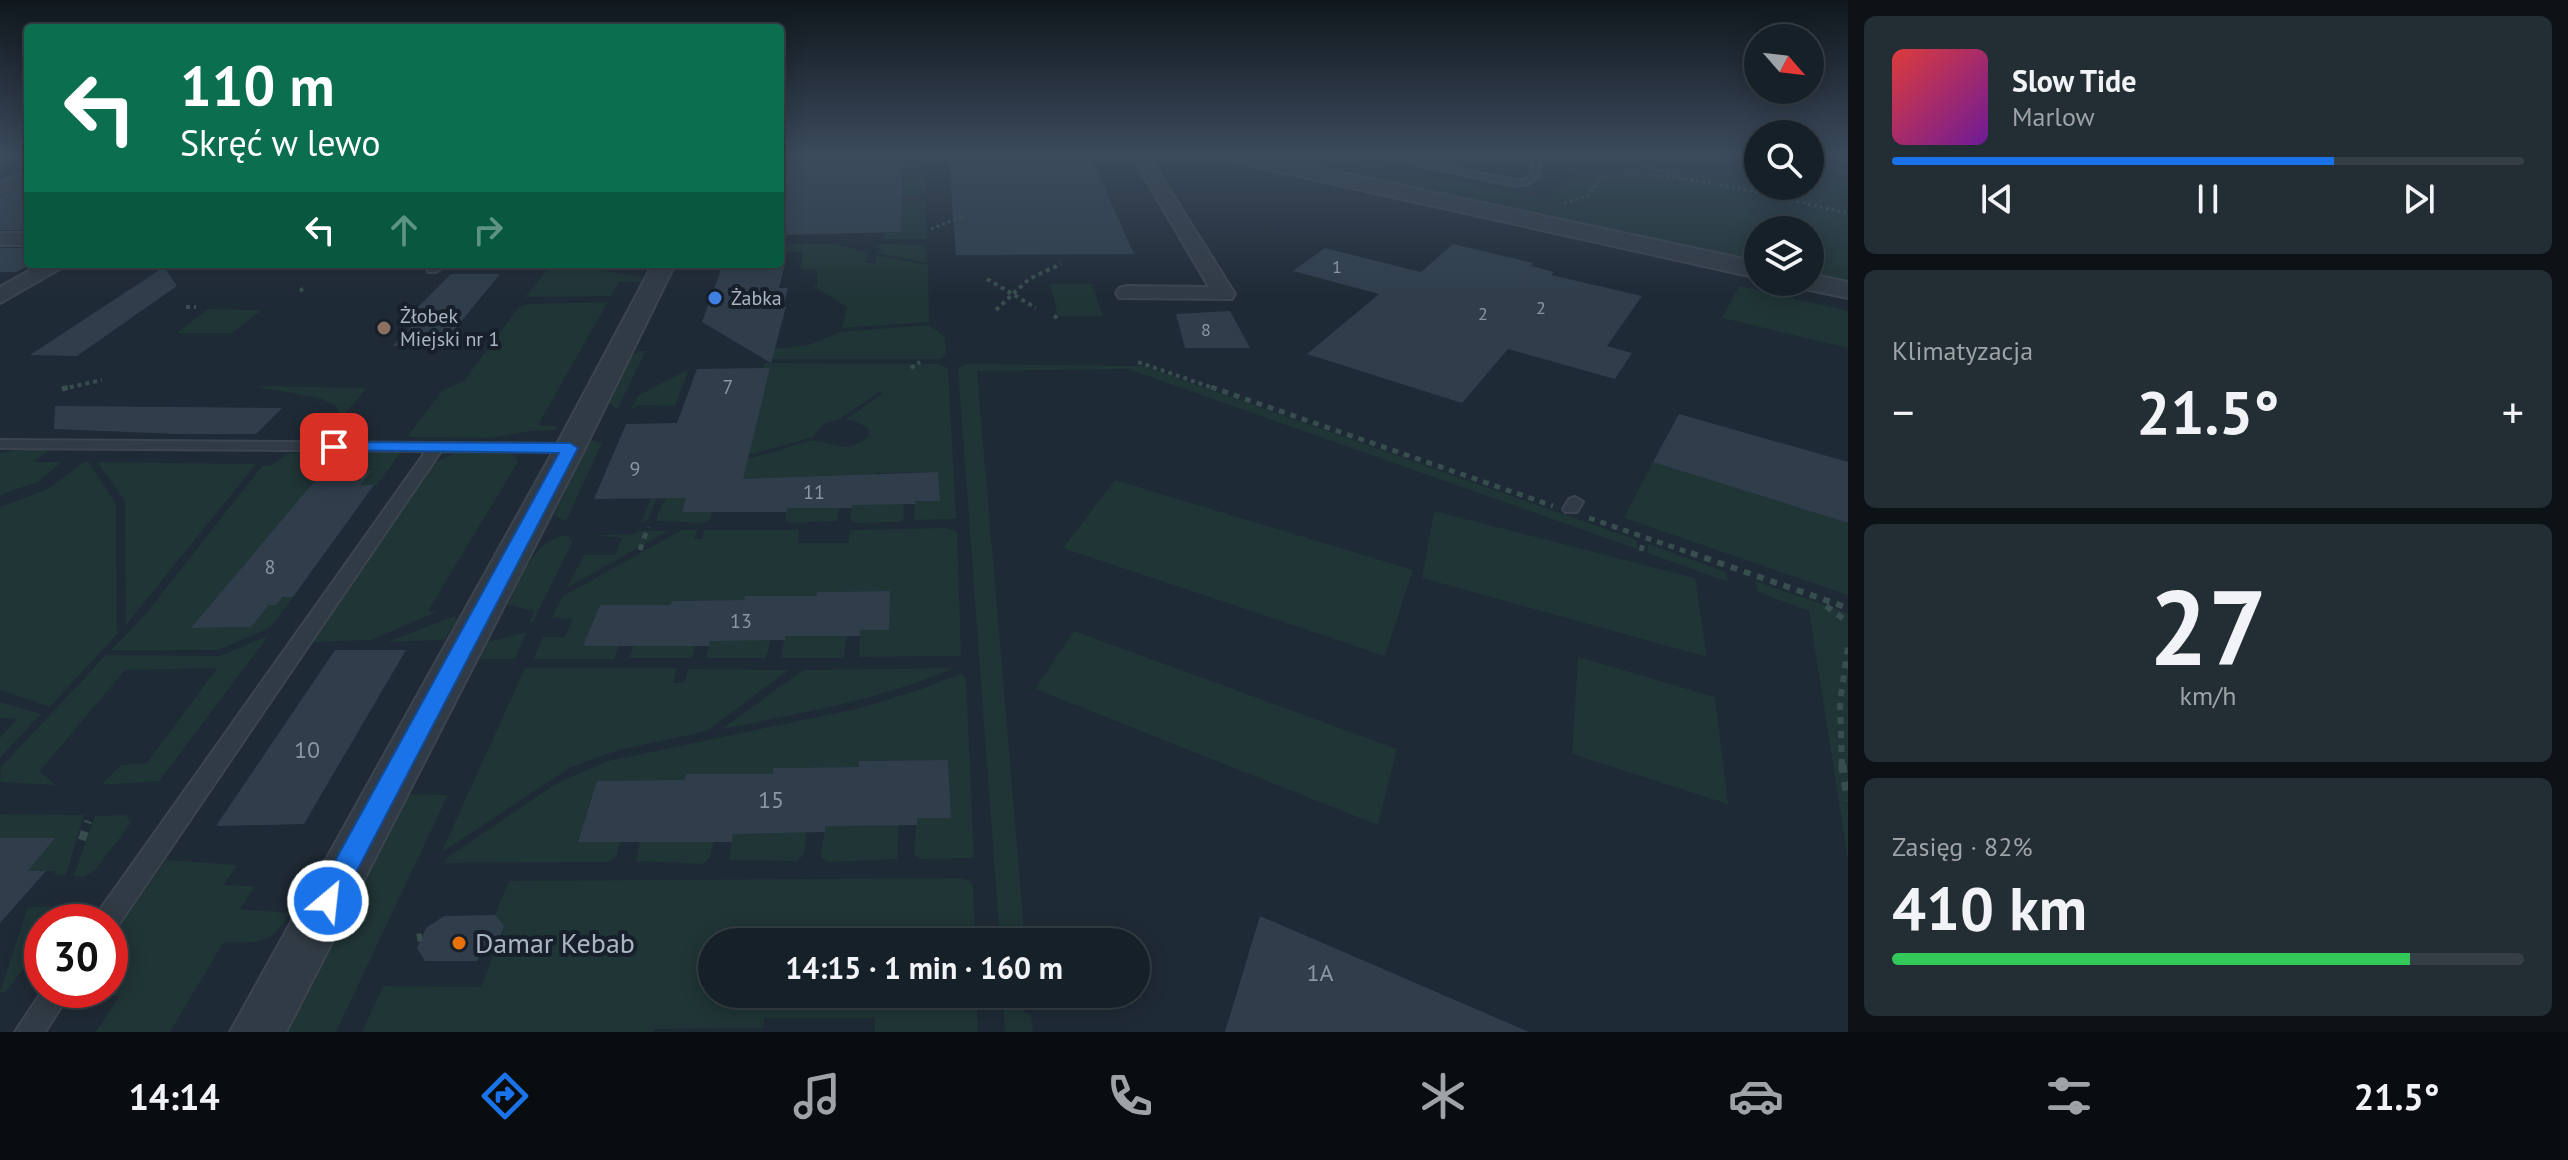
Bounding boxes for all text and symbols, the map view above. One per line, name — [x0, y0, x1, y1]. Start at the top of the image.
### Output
north arrow — [1744, 24, 1824, 104]
map controls — [1744, 24, 1824, 296]
text: 110 m — [180, 49, 335, 121]
icon: left — [48, 56, 152, 160]
text: Slow Tide — [2012, 61, 2137, 100]
text: Marlow — [2012, 100, 2095, 133]
text: Skręć w lewo — [180, 119, 380, 166]
button: search — [1744, 120, 1824, 200]
icon: previous — [1975, 177, 2019, 221]
icon: pause — [2186, 177, 2230, 221]
icon: next — [2397, 177, 2441, 221]
icon: left — [298, 208, 342, 252]
icon: ahead — [382, 208, 426, 252]
icon: right — [466, 208, 510, 252]
button: layers — [1744, 216, 1824, 296]
house number: 1 — [1332, 255, 1342, 278]
place label: Żabka — [731, 285, 782, 311]
marker: Żabka — [706, 289, 724, 307]
house number: 2 — [1536, 296, 1546, 319]
house number: 2 — [1478, 302, 1488, 325]
place label: Żłobek Miejski nr 1 — [400, 303, 499, 352]
house number: 8 — [1201, 318, 1211, 341]
marker: Żłobek Miejski nr 1 — [375, 319, 393, 337]
text: Klimatyzacja — [1892, 334, 2033, 367]
text: 21.5° — [2136, 373, 2280, 451]
house number: 7 — [723, 374, 733, 400]
text: − — [1892, 383, 1914, 440]
text: + — [2502, 383, 2524, 440]
pin — [300, 413, 368, 481]
icon: arrive — [312, 425, 356, 469]
house number: 9 — [630, 456, 640, 482]
house number: 11 — [803, 479, 825, 505]
house number: 8 — [265, 554, 275, 580]
text: 27 — [2149, 559, 2267, 694]
house number: 13 — [730, 608, 752, 634]
text: km/h — [2180, 679, 2237, 712]
house number: 10 — [294, 734, 320, 765]
house number: 15 — [758, 784, 784, 815]
text: Zasięg · 82% — [1892, 830, 2033, 863]
position arrow — [286, 859, 370, 943]
text: 410 km — [1892, 869, 2087, 947]
speed limit sign: 30 — [24, 904, 128, 1008]
place label: Damar Kebab — [475, 924, 635, 961]
marker: Damar Kebab — [450, 934, 468, 952]
text: 14:15 · 1 min · 160 m — [785, 948, 1063, 987]
house number: 1A — [1306, 957, 1334, 988]
icon: directions — [477, 1068, 533, 1124]
icon: music — [789, 1068, 845, 1124]
icon: phone — [1102, 1068, 1158, 1124]
icon: climate — [1415, 1068, 1471, 1124]
icon: car — [1728, 1068, 1784, 1124]
icon: filters — [2041, 1068, 2097, 1124]
text: 14:14 — [128, 1073, 220, 1120]
text: 21.5° — [2354, 1073, 2440, 1120]

